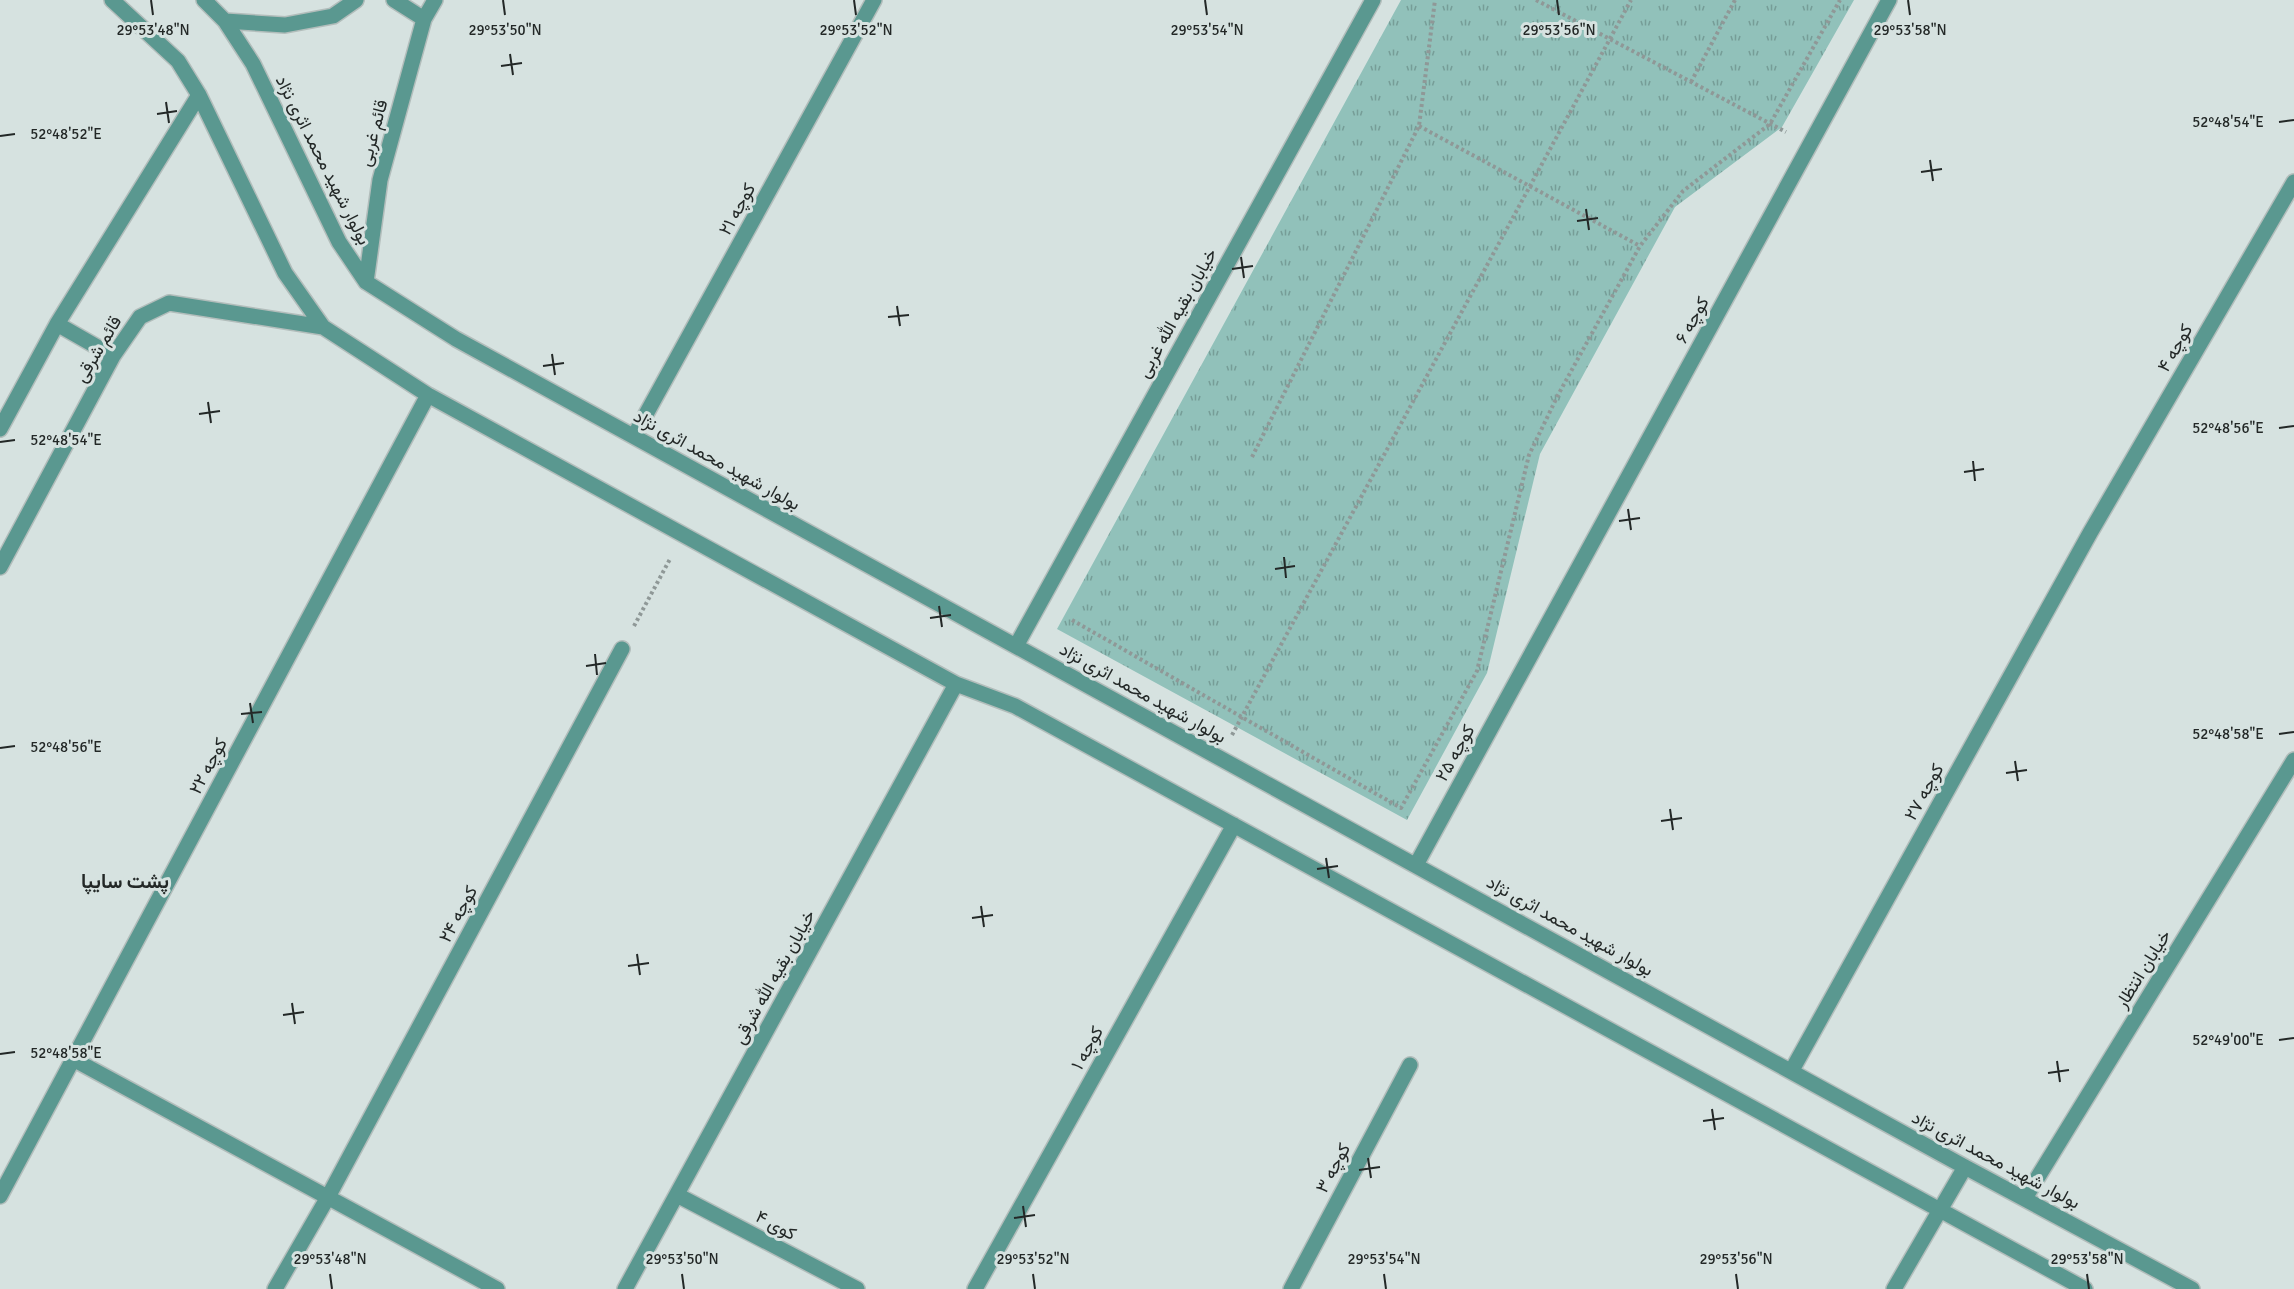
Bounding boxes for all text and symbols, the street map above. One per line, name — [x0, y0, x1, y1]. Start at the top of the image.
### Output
text: 29°53'48"N — [116, 21, 190, 39]
text: 29°53'50"N — [468, 21, 542, 39]
text: 29°53'52"N — [819, 21, 893, 39]
text: 29°53'54"N — [1170, 21, 1244, 39]
text: 29°53'56"N — [1522, 21, 1596, 39]
text: 29°53'58"N — [1873, 21, 1947, 39]
street label: بولوار شهید محمد اثری نژاد — [271, 72, 375, 248]
street label: قائم غربی — [354, 97, 393, 169]
text: 52°48'54"E — [2192, 113, 2264, 131]
text: 52°48'52"E — [30, 125, 102, 143]
street label: کوچه ۲۱ — [714, 179, 761, 239]
street label: خیابان بقیه الله غربی — [1132, 244, 1222, 382]
street label: کوچه ۶ — [1670, 293, 1715, 348]
street label: قائم شرقی — [70, 312, 127, 387]
street label: کوچه ۴ — [2153, 320, 2198, 376]
street label: بولوار شهید محمد اثری نژاد — [630, 405, 804, 515]
text: 52°48'56"E — [2192, 419, 2264, 437]
text: 52°48'54"E — [30, 431, 102, 449]
street label: بولوار شهید محمد اثری نژاد — [1056, 638, 1230, 748]
street label: کوچه ۲۵ — [1430, 721, 1480, 786]
text: 52°48'58"E — [2192, 725, 2264, 743]
street label: کوچه ۲۲ — [184, 734, 233, 798]
text: 52°48'56"E — [30, 738, 102, 756]
street label: کوچه ۲۷ — [1899, 760, 1949, 825]
district label: پشت سایپا — [81, 869, 169, 895]
street label: بولوار شهید محمد اثری نژاد — [1483, 871, 1657, 981]
street label: کوچه ۲۴ — [434, 882, 483, 947]
street label: خیابان بقیه الله شرقی — [728, 906, 820, 1048]
street label: خیابان انتظار — [2110, 926, 2176, 1013]
street label: کوچه ۱ — [1066, 1022, 1109, 1074]
text: 52°49'00"E — [2192, 1031, 2264, 1049]
text: 52°48'58"E — [30, 1044, 102, 1062]
street label: بولوار شهید محمد اثری نژاد — [1908, 1106, 2084, 1214]
street label: کوچه ۳ — [1311, 1139, 1356, 1197]
street label: کوی ۴ — [752, 1205, 800, 1245]
text: 29°53'48"N — [293, 1250, 367, 1268]
text: 29°53'50"N — [645, 1250, 719, 1268]
text: 29°53'52"N — [996, 1250, 1070, 1268]
text: 29°53'54"N — [1347, 1250, 1421, 1268]
text: 29°53'56"N — [1699, 1250, 1773, 1268]
text: 29°53'58"N — [2050, 1250, 2124, 1268]

